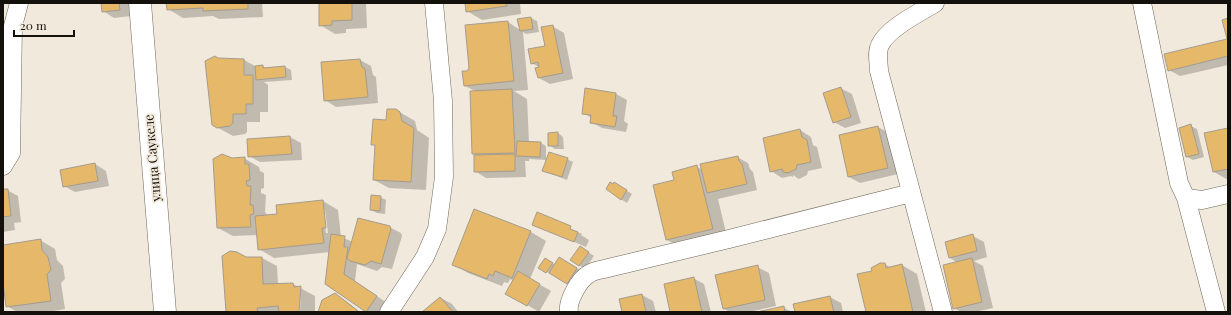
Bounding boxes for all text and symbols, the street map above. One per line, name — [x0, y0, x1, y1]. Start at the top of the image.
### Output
scale bar — [14, 12, 74, 38]
text: 20 m — [20, 17, 47, 33]
street label: улица Саукеле — [139, 113, 164, 203]

